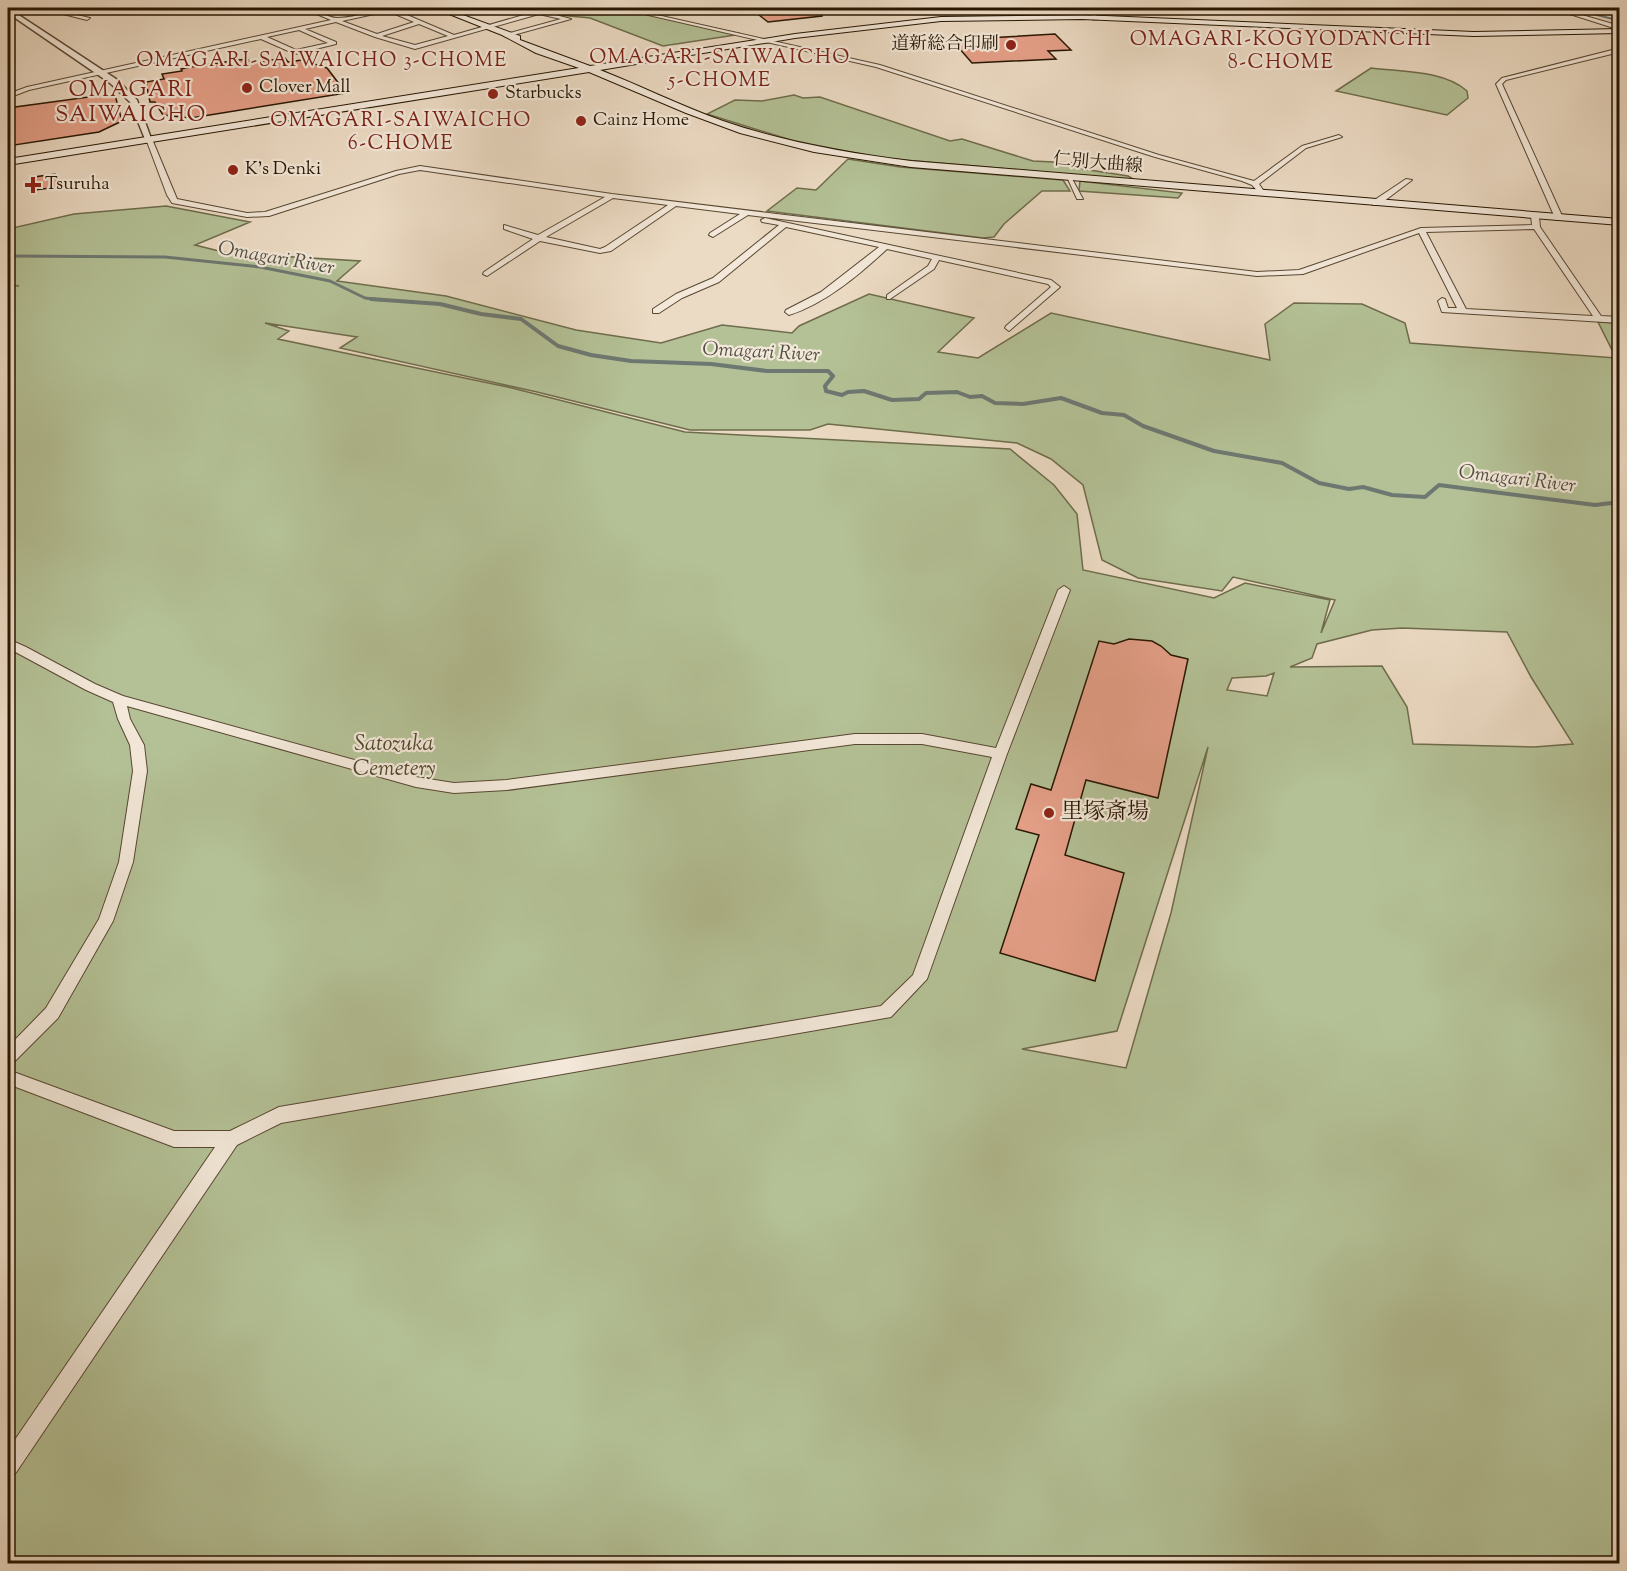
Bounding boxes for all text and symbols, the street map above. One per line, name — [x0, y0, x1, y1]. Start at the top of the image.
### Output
district label: OMAGARI-KOGYODANCHI 8-CHOME — [1130, 26, 1432, 78]
place label: 道新総合印刷 — [891, 32, 999, 58]
marker: 道新総合印刷 — [1004, 38, 1018, 52]
district label: OMAGARI-SAIWAICHO 5-CHOME — [589, 44, 851, 96]
district label: OMAGARI-SAIWAICHO 3-CHOME — [136, 47, 508, 76]
district label: OMAGARI SAIWAICHO — [55, 75, 207, 132]
place label: Clover Mall — [259, 75, 350, 101]
marker: Clover Mall — [240, 81, 254, 95]
place label: Starbucks — [505, 81, 582, 107]
marker: Starbucks — [486, 87, 500, 101]
district label: OMAGARI-SAIWAICHO 6-CHOME — [270, 107, 532, 159]
place label: Cainz Home — [593, 108, 689, 134]
marker: Cainz Home — [574, 114, 588, 128]
street label: 仁別大曲線 — [1052, 147, 1144, 181]
place label: K's Denki — [245, 157, 321, 183]
marker: K's Denki — [226, 163, 240, 177]
place label: Tsuruha — [45, 172, 110, 198]
marker: Tsuruha — [26, 178, 40, 192]
water label: Omagari River — [216, 234, 336, 284]
water label: Omagari River — [701, 335, 821, 371]
water label: Omagari River — [1457, 458, 1577, 502]
park label: Satozuka Cemetery — [353, 729, 435, 786]
place label: 里塚斎場 — [1061, 797, 1149, 829]
marker: 里塚斎場 — [1042, 806, 1056, 820]

